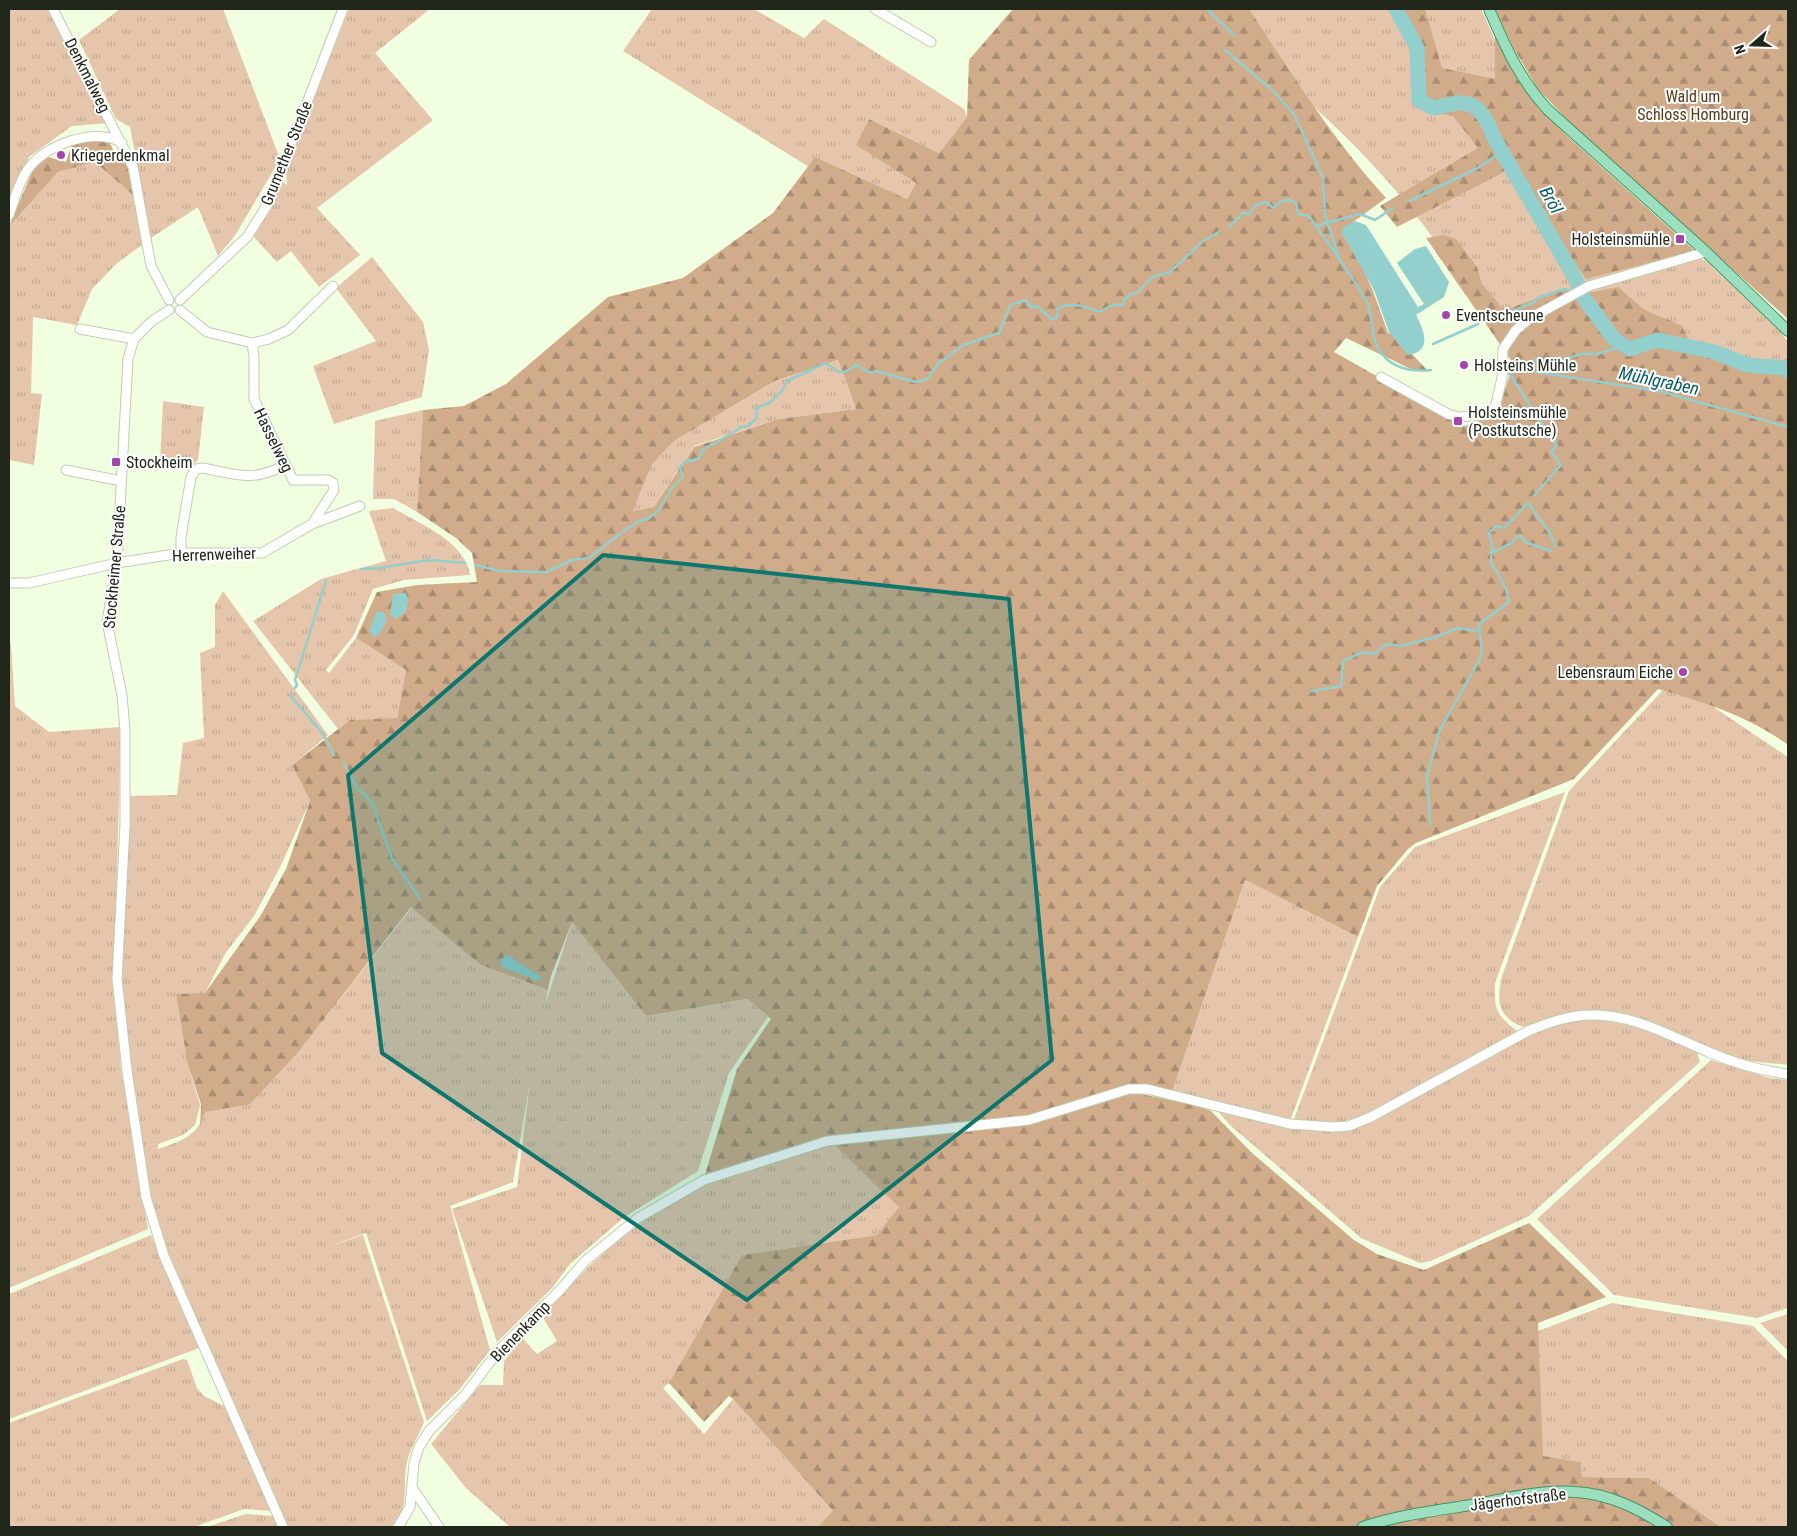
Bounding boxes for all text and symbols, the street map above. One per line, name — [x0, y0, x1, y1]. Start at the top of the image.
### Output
north arrow — [1727, 20, 1777, 70]
street label: Denkmalweg — [61, 35, 114, 116]
text: N — [1731, 43, 1749, 56]
park label: Wald um Schloss Homburg — [1637, 87, 1749, 124]
street label: Grumether Straße — [257, 98, 316, 208]
place label: Kriegerdenkmal — [71, 146, 170, 165]
marker: Kriegerdenkmal — [55, 149, 67, 161]
water label: Bröl — [1536, 183, 1568, 218]
place label: Holsteinsmühle — [1571, 230, 1670, 249]
marker: Holsteinsmühle — [1674, 233, 1686, 245]
place label: Eventscheune — [1456, 306, 1543, 325]
marker: Eventscheune — [1440, 309, 1452, 321]
place label: Holsteins Mühle — [1474, 356, 1576, 375]
marker: Holsteins Mühle — [1458, 359, 1470, 371]
water label: Mühlgraben — [1617, 362, 1701, 399]
place label: Holsteinsmühle (Postkutsche) — [1468, 403, 1567, 440]
street label: Hasselweg — [250, 405, 297, 475]
marker: Holsteinsmühle (Postkutsche) — [1452, 415, 1464, 427]
place label: Stockheim — [126, 453, 192, 472]
marker: Stockheim — [110, 456, 122, 468]
street label: Stockheimer Straße — [100, 505, 129, 629]
street label: Herrenweiher — [172, 544, 256, 565]
place label: Lebensraum Eiche — [1558, 663, 1673, 682]
marker: Lebensraum Eiche — [1677, 666, 1689, 678]
street label: Bienenkamp — [487, 1297, 554, 1366]
street label: Jägerhofstraße — [1469, 1484, 1567, 1515]

